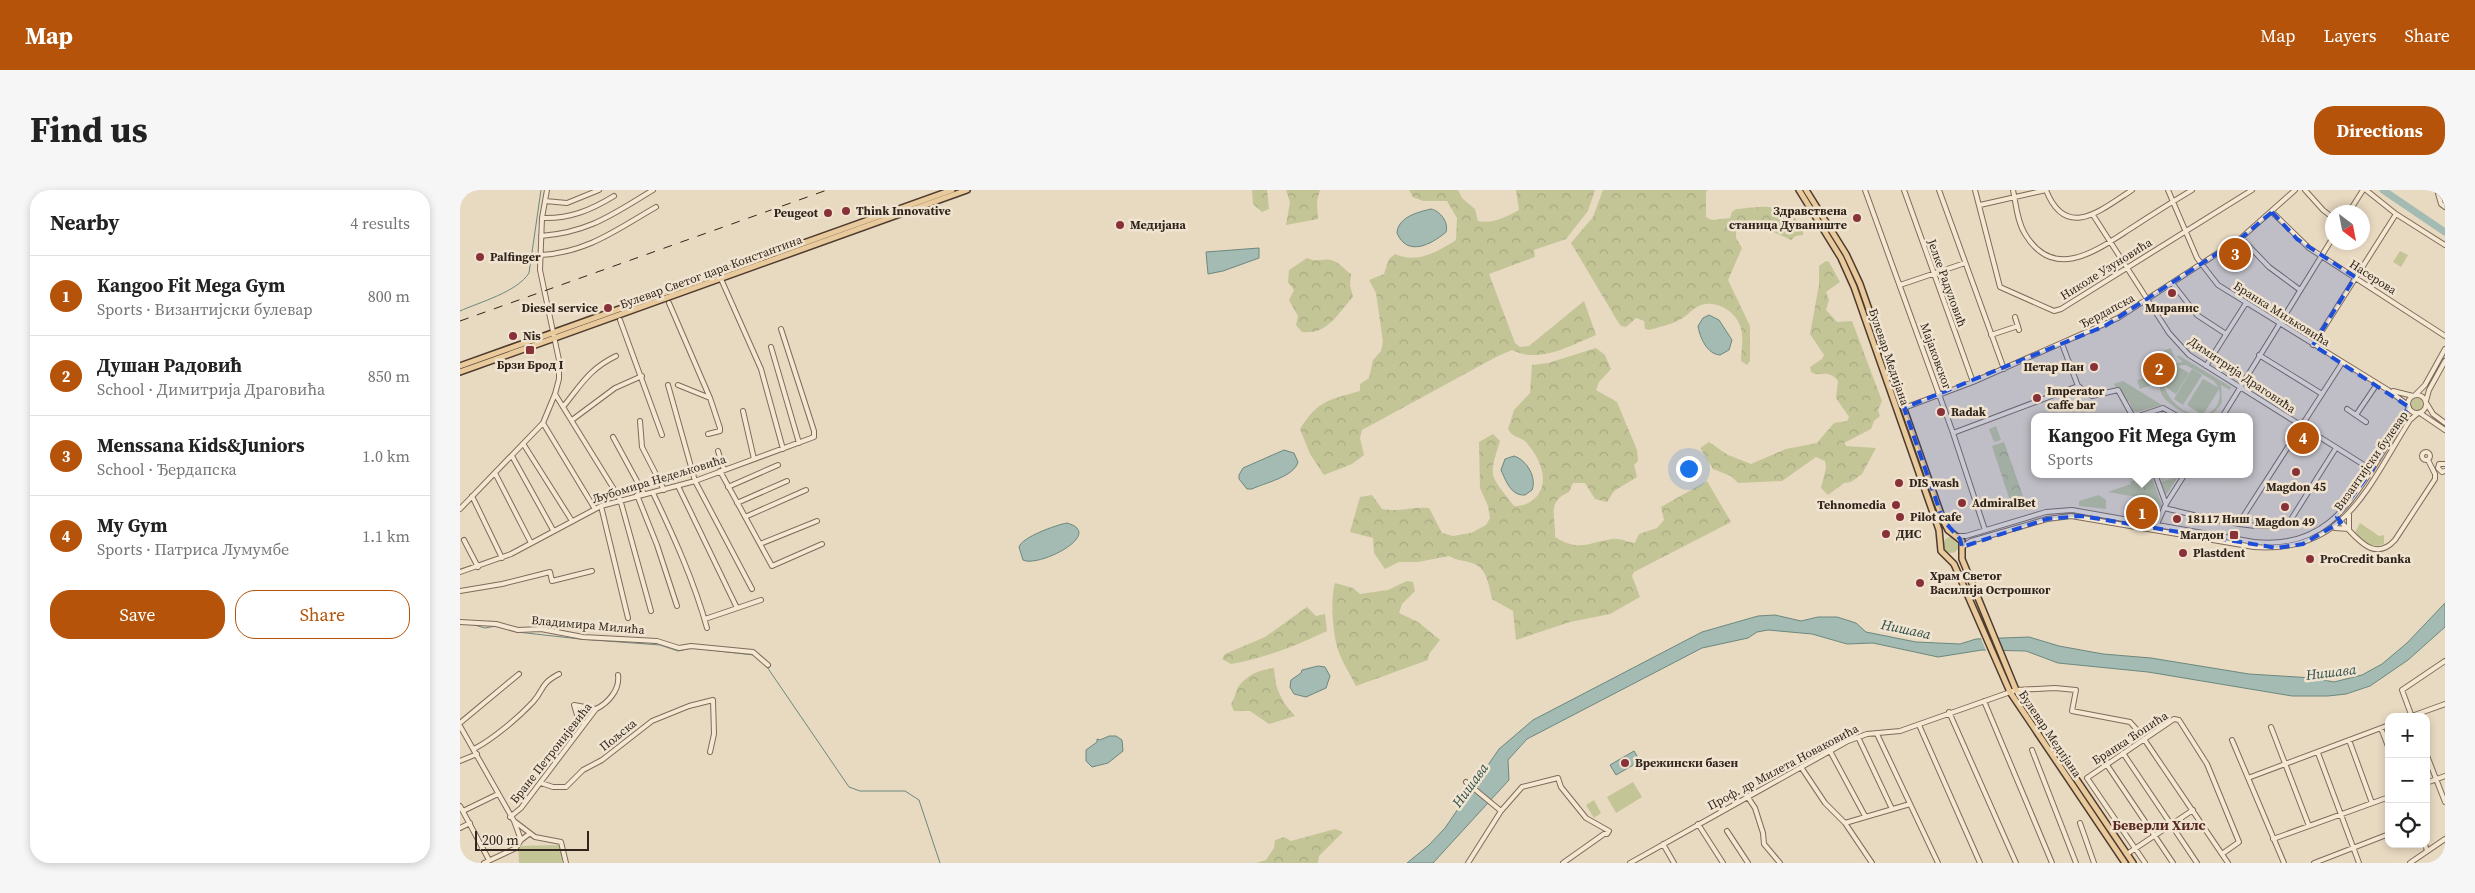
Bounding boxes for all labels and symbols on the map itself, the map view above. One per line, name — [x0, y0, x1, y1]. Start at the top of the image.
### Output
place label: Think Innovative — [856, 203, 951, 219]
place label: Здравствена станица Дуваниште — [1729, 203, 1848, 233]
place label: Peugeot — [774, 205, 819, 221]
marker: Think Innovative — [840, 205, 852, 217]
north arrow — [2325, 205, 2370, 250]
marker: Peugeot — [822, 207, 834, 219]
marker: Здравствена станица Дуваниште — [1851, 212, 1863, 224]
place label: Медијана — [1130, 217, 1186, 233]
marker: Медијана — [1114, 219, 1126, 231]
street label: Булевар Светог цара Константина — [618, 231, 805, 313]
street label: Николе Узуновића — [2057, 234, 2156, 304]
pin: 3 — [2219, 235, 2251, 273]
street label: Јелке Радуловић — [1923, 236, 1970, 329]
place label: Palfinger — [490, 249, 541, 265]
marker: Palfinger — [474, 251, 486, 263]
street label: Насерова — [2346, 256, 2400, 299]
street label: Бранка Миљковића — [2231, 278, 2334, 351]
marker: Миранис — [2166, 287, 2178, 299]
street label: Ђердапска — [2077, 289, 2138, 332]
place label: Diesel service — [522, 300, 598, 316]
place label: Миранис — [2145, 300, 2199, 316]
marker: Diesel service — [602, 302, 614, 314]
street label: Булевар Медијана — [1865, 306, 1913, 408]
street label: Мајаковског — [1917, 321, 1956, 392]
place label: Nis — [523, 328, 541, 344]
marker: Nis — [507, 330, 519, 342]
street label: Димитрија Драговића — [2185, 333, 2300, 417]
marker: Брзи Брод I — [524, 344, 536, 356]
pin: 2 — [2143, 350, 2175, 388]
place label: Брзи Брод I — [497, 357, 564, 373]
place label: Петар Пан — [2024, 359, 2084, 375]
marker: Петар Пан — [2088, 361, 2100, 373]
place label: Imperator caffe bar — [2047, 383, 2105, 413]
marker: Imperator caffe bar — [2031, 392, 2043, 404]
place label: Radak — [1951, 404, 1987, 420]
marker: Radak — [1935, 406, 1947, 418]
street label: Византијски булевар — [2330, 408, 2412, 514]
pin: 4 — [2287, 419, 2319, 457]
street label: Љубомира Недељковића — [590, 451, 729, 507]
your location — [1676, 456, 1702, 482]
marker: Magdon 45 — [2290, 466, 2302, 478]
place label: DIS wash — [1909, 475, 1960, 491]
marker: DIS wash — [1893, 477, 1905, 489]
place label: Magdon 45 — [2266, 479, 2326, 495]
pin: 1 — [2126, 494, 2158, 532]
place label: AdmiralBet — [1972, 495, 2036, 511]
place label: Tehnomedia — [1817, 497, 1887, 513]
marker: AdmiralBet — [1956, 497, 1968, 509]
marker: Tehnomedia — [1890, 499, 1902, 511]
marker: Magdon 49 — [2279, 501, 2291, 513]
place label: Pilot cafe — [1910, 509, 1962, 525]
marker: Pilot cafe — [1894, 511, 1906, 523]
place label: 18117 Ниш — [2187, 511, 2250, 527]
marker: 18117 Ниш — [2171, 513, 2183, 525]
place label: Magdon 49 — [2255, 514, 2315, 530]
place label: ДИС — [1896, 526, 1922, 542]
place label: Магдон — [2180, 527, 2224, 543]
marker: ДИС — [1880, 528, 1892, 540]
marker: Магдон — [2228, 529, 2240, 541]
place label: Plastdent — [2193, 545, 2246, 561]
marker: Plastdent — [2177, 547, 2189, 559]
place label: ProCredit banka — [2320, 551, 2411, 567]
marker: ProCredit banka — [2304, 553, 2316, 565]
place label: Храм Светог Василија Острошког — [1930, 568, 2051, 598]
marker: Храм Светог Василија Острошког — [1914, 577, 1926, 589]
street label: Владимира Милића — [531, 612, 646, 638]
water label: Нишава — [1878, 614, 1933, 644]
water label: Нишава — [2304, 659, 2358, 685]
street label: Булевар Медијана — [2015, 687, 2086, 781]
street label: Бране Петронијевића — [507, 699, 596, 807]
street label: Бранка Ћопића — [2089, 707, 2172, 768]
street label: Пољска — [596, 715, 640, 755]
street label: Проф. др Милета Новаковића — [1705, 720, 1862, 814]
place label: Врежински базен — [1635, 755, 1738, 771]
marker: Врежински базен — [1619, 757, 1631, 769]
water label: Нишава — [1446, 758, 1493, 812]
district label: Беверли Хилс — [2112, 815, 2206, 835]
scale bar — [475, 828, 589, 851]

